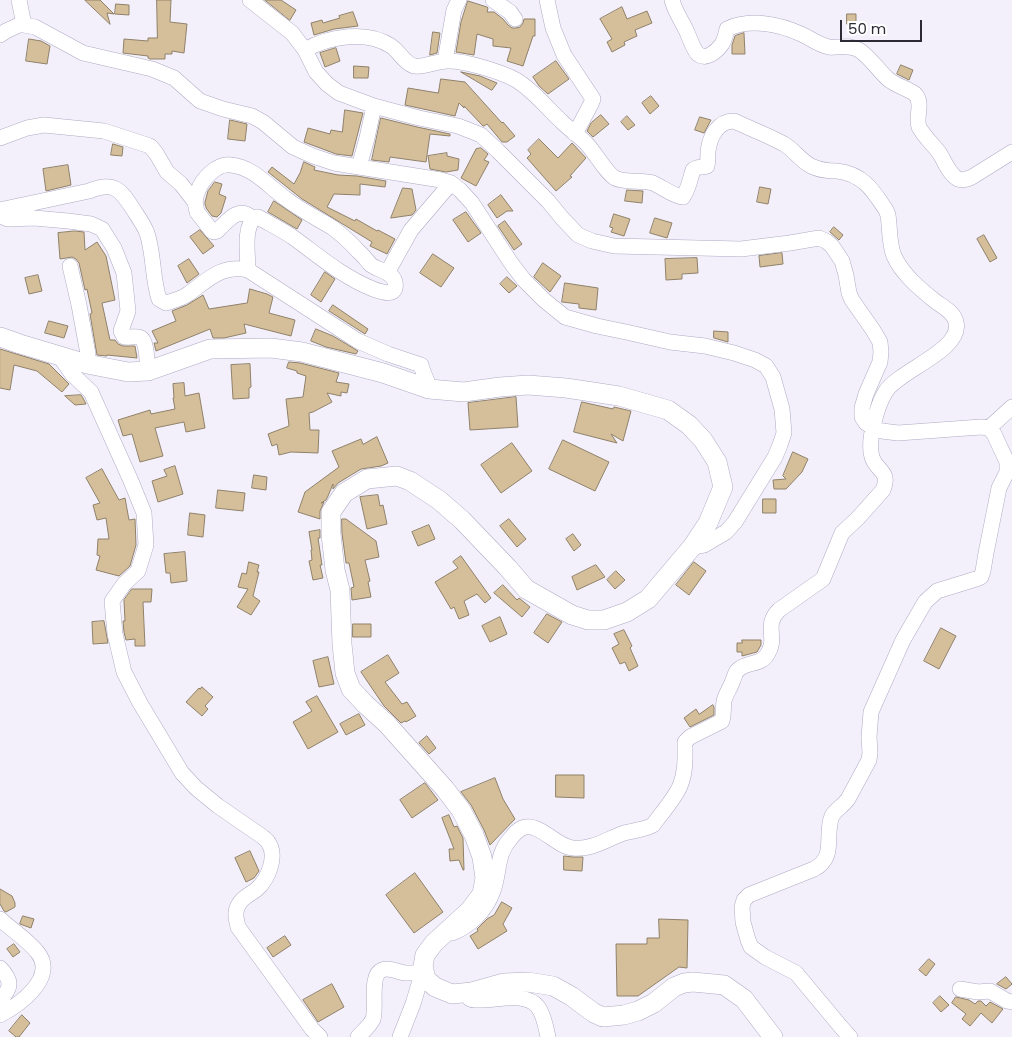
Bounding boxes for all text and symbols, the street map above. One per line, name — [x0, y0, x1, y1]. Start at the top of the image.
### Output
scale bar — [842, 10, 924, 42]
text: 50 m — [848, 18, 886, 39]

